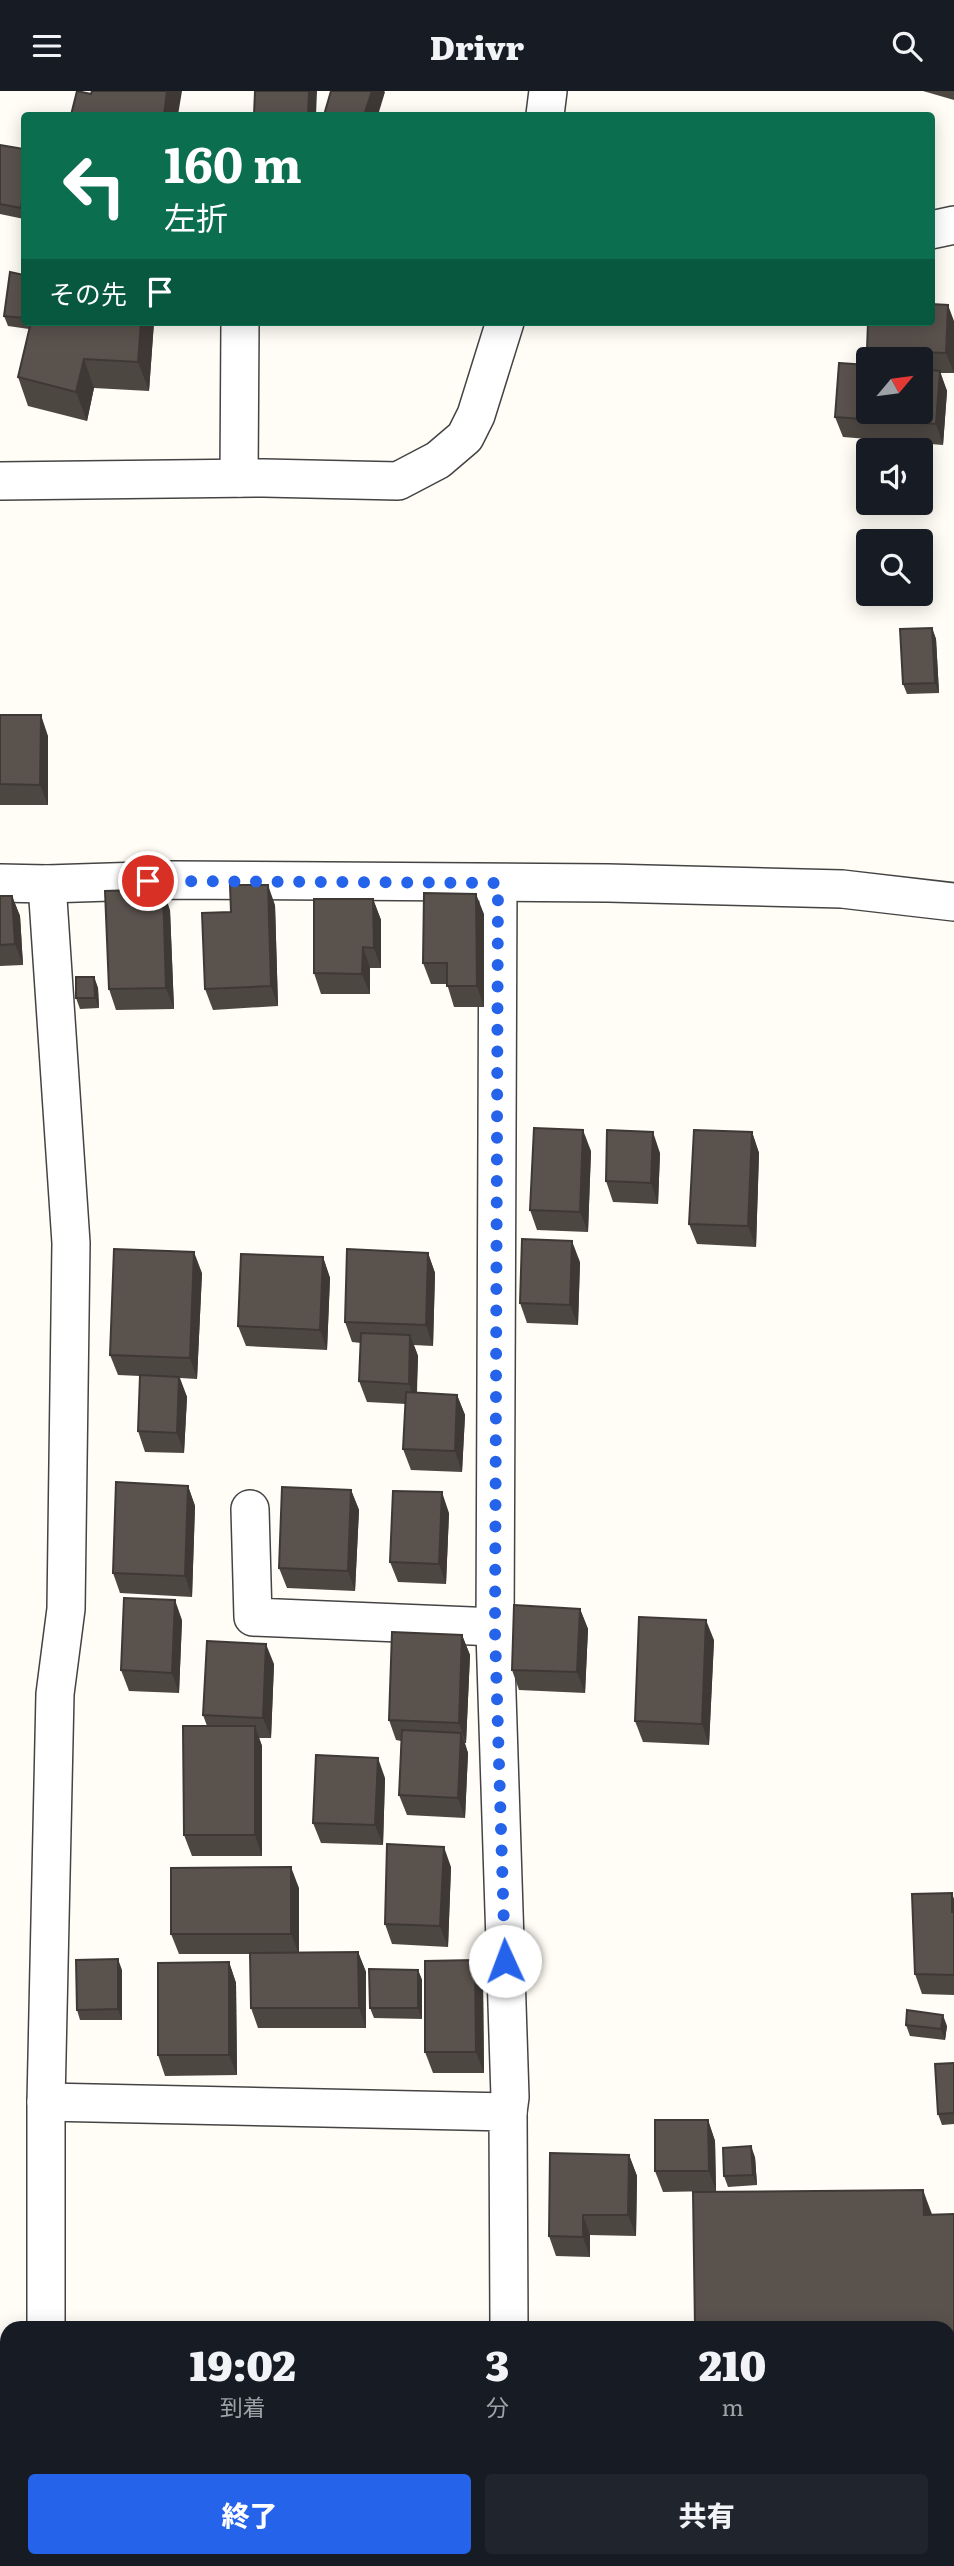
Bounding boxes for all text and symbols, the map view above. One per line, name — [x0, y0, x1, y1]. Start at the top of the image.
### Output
text: Drivr — [430, 22, 524, 70]
icon: menu — [28, 27, 66, 65]
icon: search — [888, 27, 926, 65]
text: 160 m — [164, 125, 302, 198]
icon: left — [49, 140, 140, 231]
text: 左折 — [164, 192, 228, 240]
text: その先 — [49, 273, 127, 312]
icon: arrive — [141, 273, 179, 311]
north arrow — [856, 347, 933, 423]
map controls — [856, 347, 933, 606]
button: sound — [856, 438, 933, 515]
button: search — [856, 529, 933, 606]
pin — [118, 851, 178, 911]
icon: arrive — [129, 862, 167, 900]
position arrow — [468, 1924, 542, 1998]
text: 19:02 — [190, 2332, 296, 2394]
text: 3 — [485, 2332, 509, 2394]
text: 210 — [699, 2332, 766, 2394]
text: 到着 — [220, 2389, 266, 2423]
text: 分 — [486, 2389, 509, 2423]
text: m — [721, 2389, 744, 2423]
button: 終了 — [28, 2474, 471, 2554]
button: 共有 — [485, 2474, 928, 2554]

